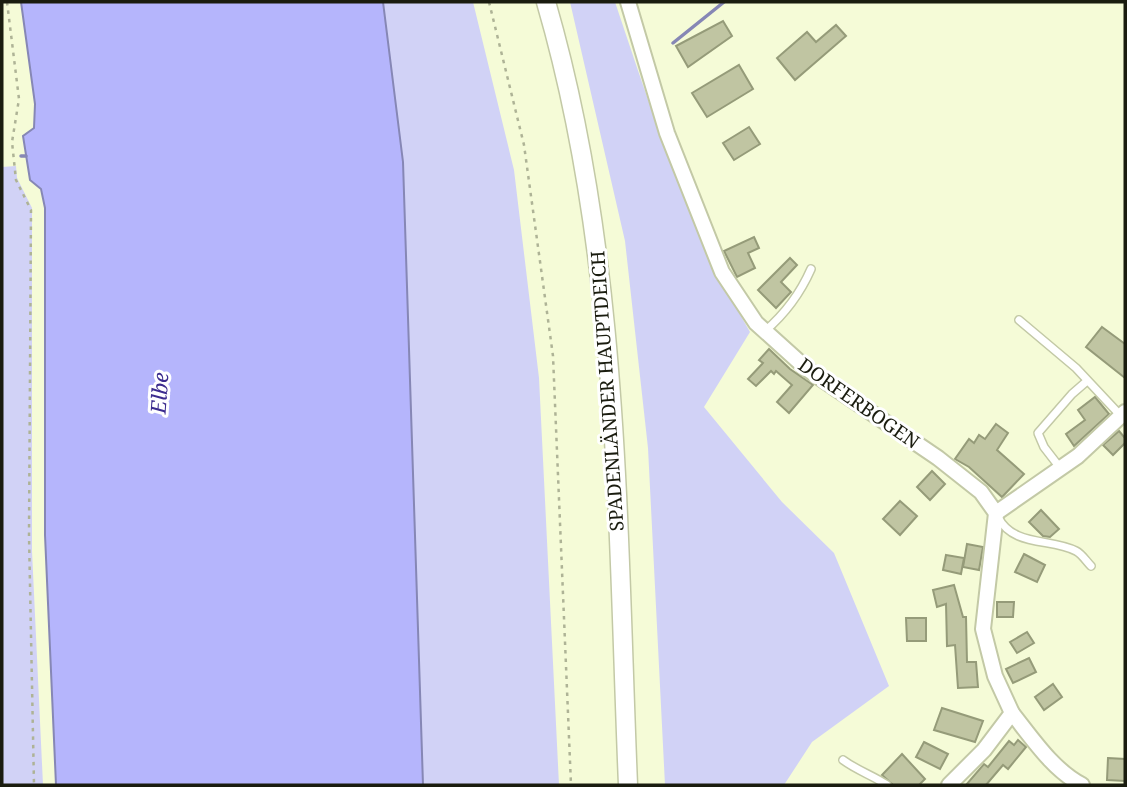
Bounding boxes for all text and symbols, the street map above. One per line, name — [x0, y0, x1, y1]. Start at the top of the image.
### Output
street label: SPADENLÄNDER HAUPTDEICH — [584, 250, 630, 532]
street label: DORFERBOGEN — [793, 352, 925, 454]
water label: Elbe — [144, 371, 174, 416]

